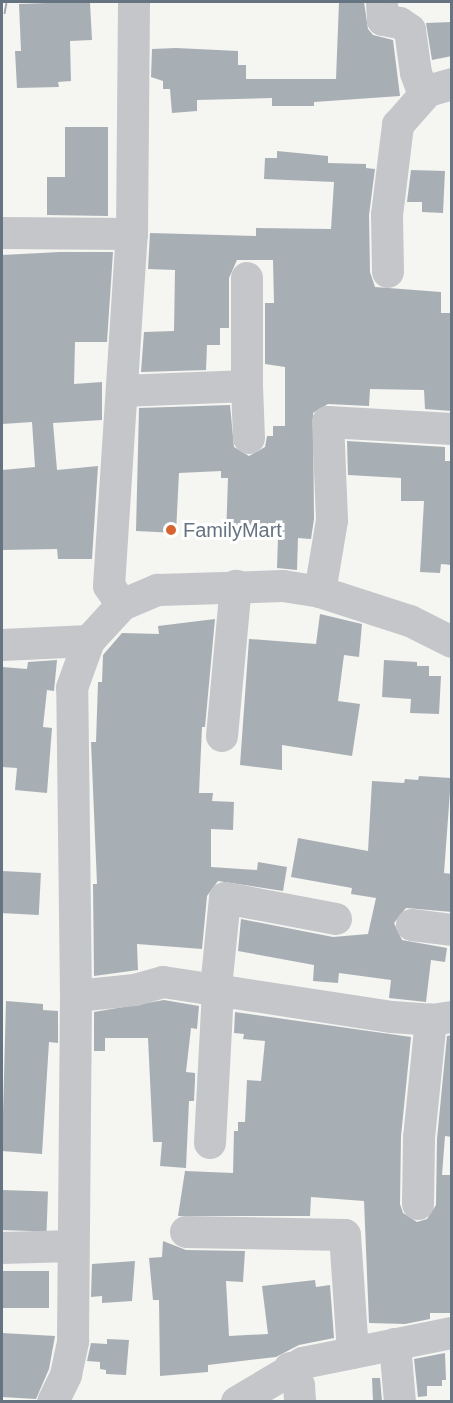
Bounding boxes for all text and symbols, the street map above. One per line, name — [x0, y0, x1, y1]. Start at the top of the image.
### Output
place label: FamilyMart — [183, 518, 282, 542]
marker: FamilyMart — [164, 523, 178, 537]

